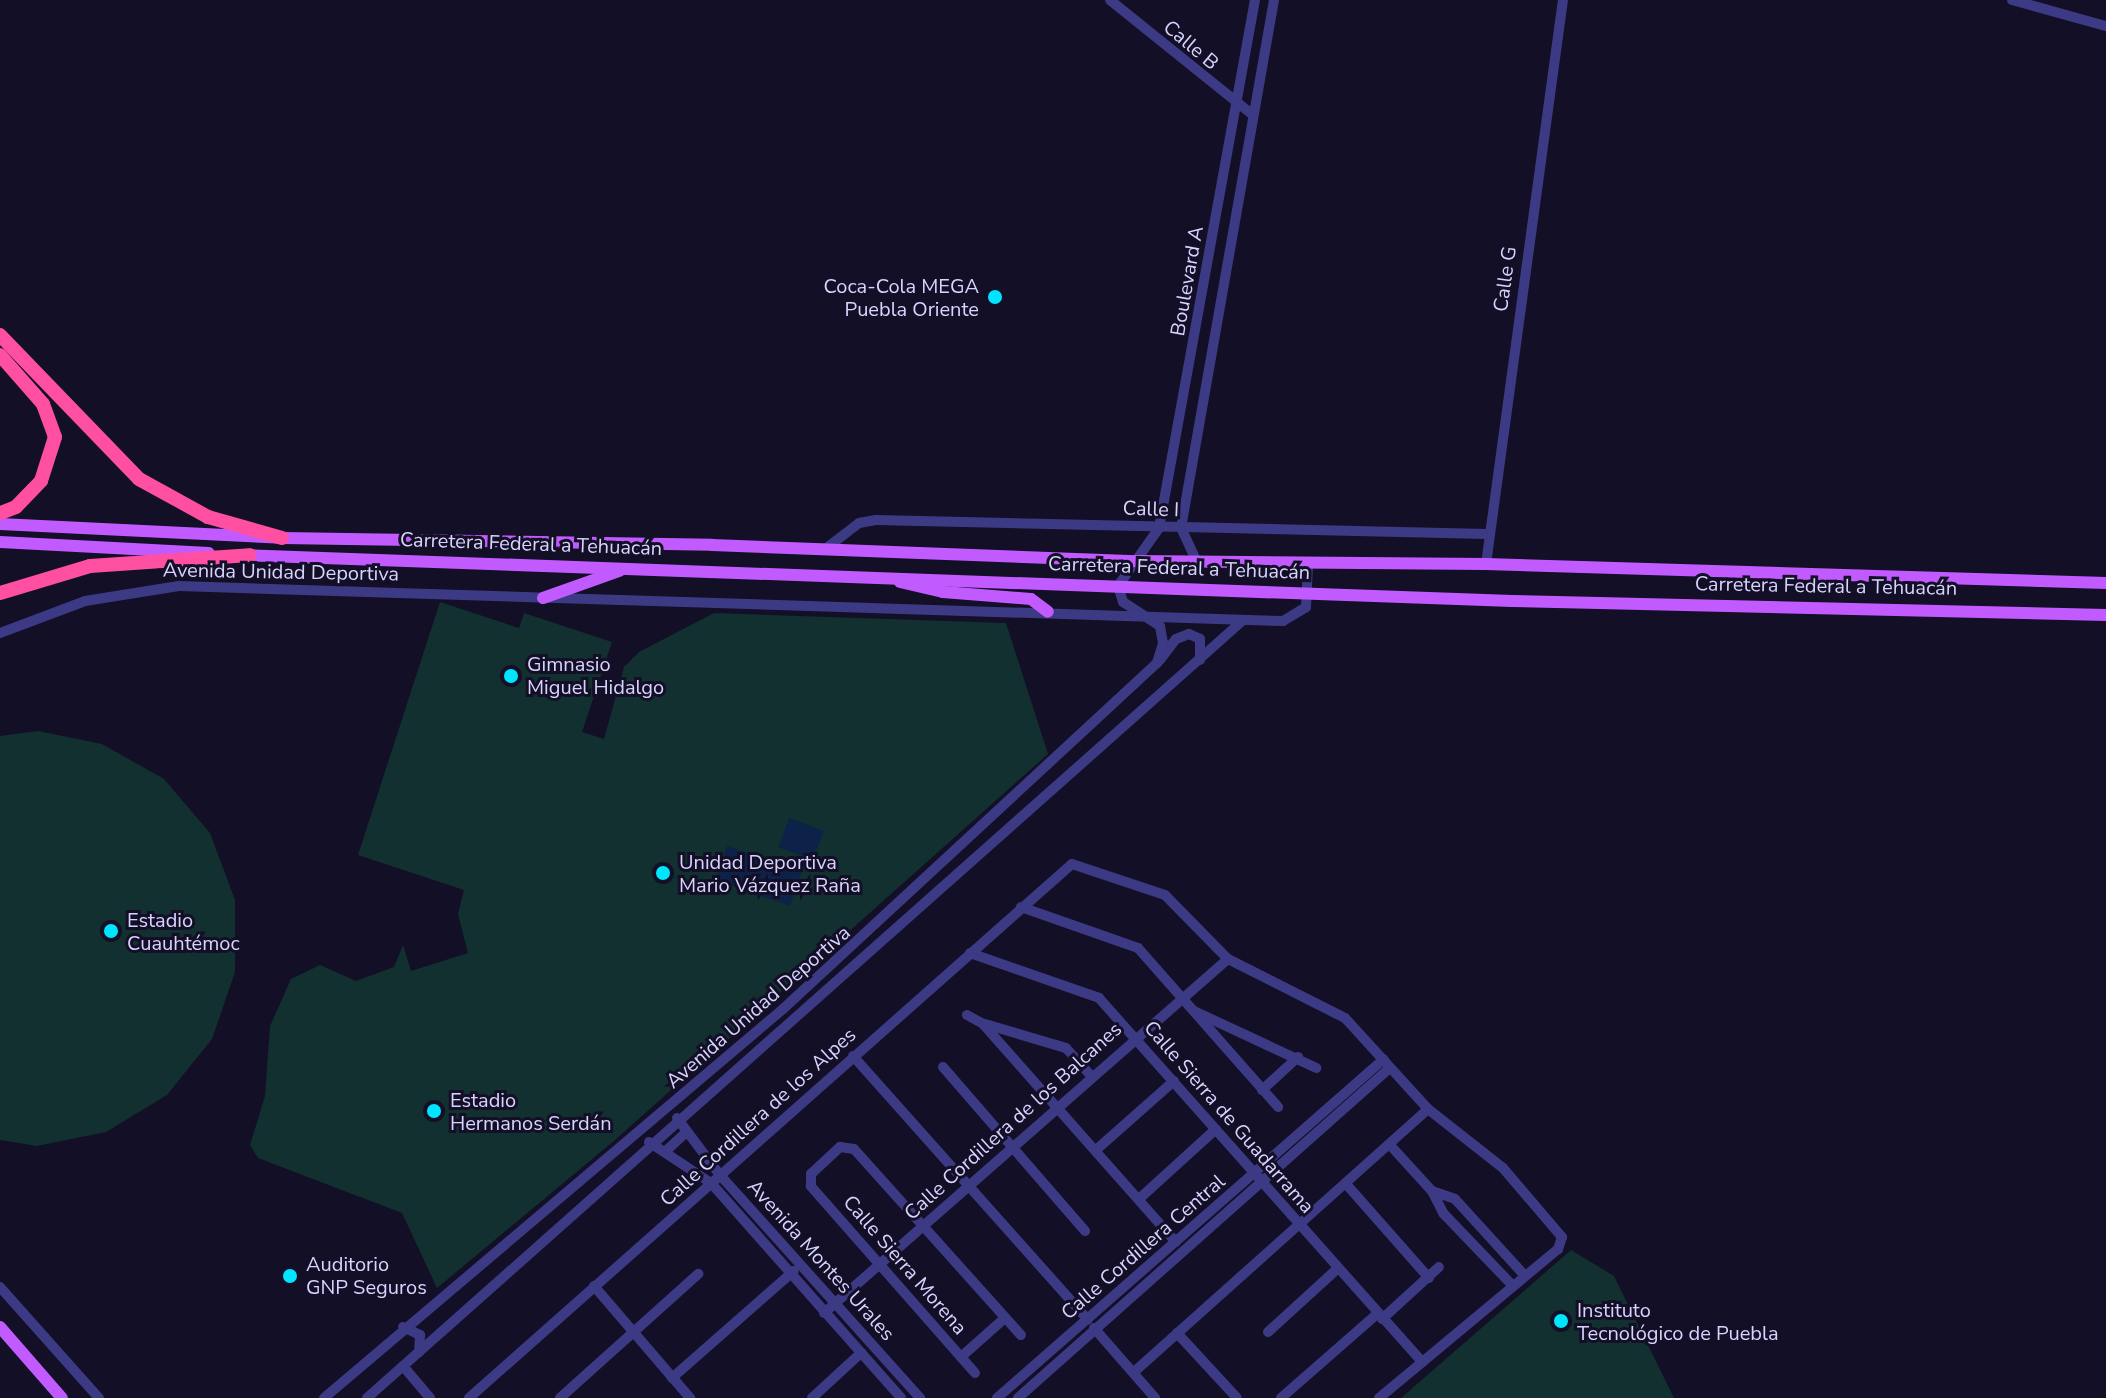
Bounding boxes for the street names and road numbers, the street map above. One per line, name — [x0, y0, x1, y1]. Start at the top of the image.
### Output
street label: Calle B — [1158, 15, 1224, 75]
street label: Boulevard A — [1166, 224, 1208, 338]
street label: Calle G — [1489, 245, 1521, 313]
street label: Calle I — [1122, 496, 1180, 522]
street label: Carretera Federal a Tehuacán — [399, 527, 663, 561]
street label: Carretera Federal a Tehuacán — [1047, 551, 1311, 585]
street label: Avenida Unidad Deportiva — [163, 558, 399, 586]
street label: Carretera Federal a Tehuacán — [1695, 572, 1957, 600]
street label: Avenida Unidad Deportiva — [661, 920, 855, 1094]
street label: Calle Sierra de Guadarrama — [1139, 1016, 1319, 1218]
street label: Calle Cordillera de los Balcanes — [899, 1017, 1127, 1225]
street label: Calle Cordillera de los Alpes — [655, 1023, 861, 1211]
street label: Calle Cordillera Central — [1056, 1169, 1230, 1325]
street label: Avenida Montes Urales — [742, 1175, 900, 1345]
street label: Calle Sierra Morena — [838, 1190, 972, 1340]

